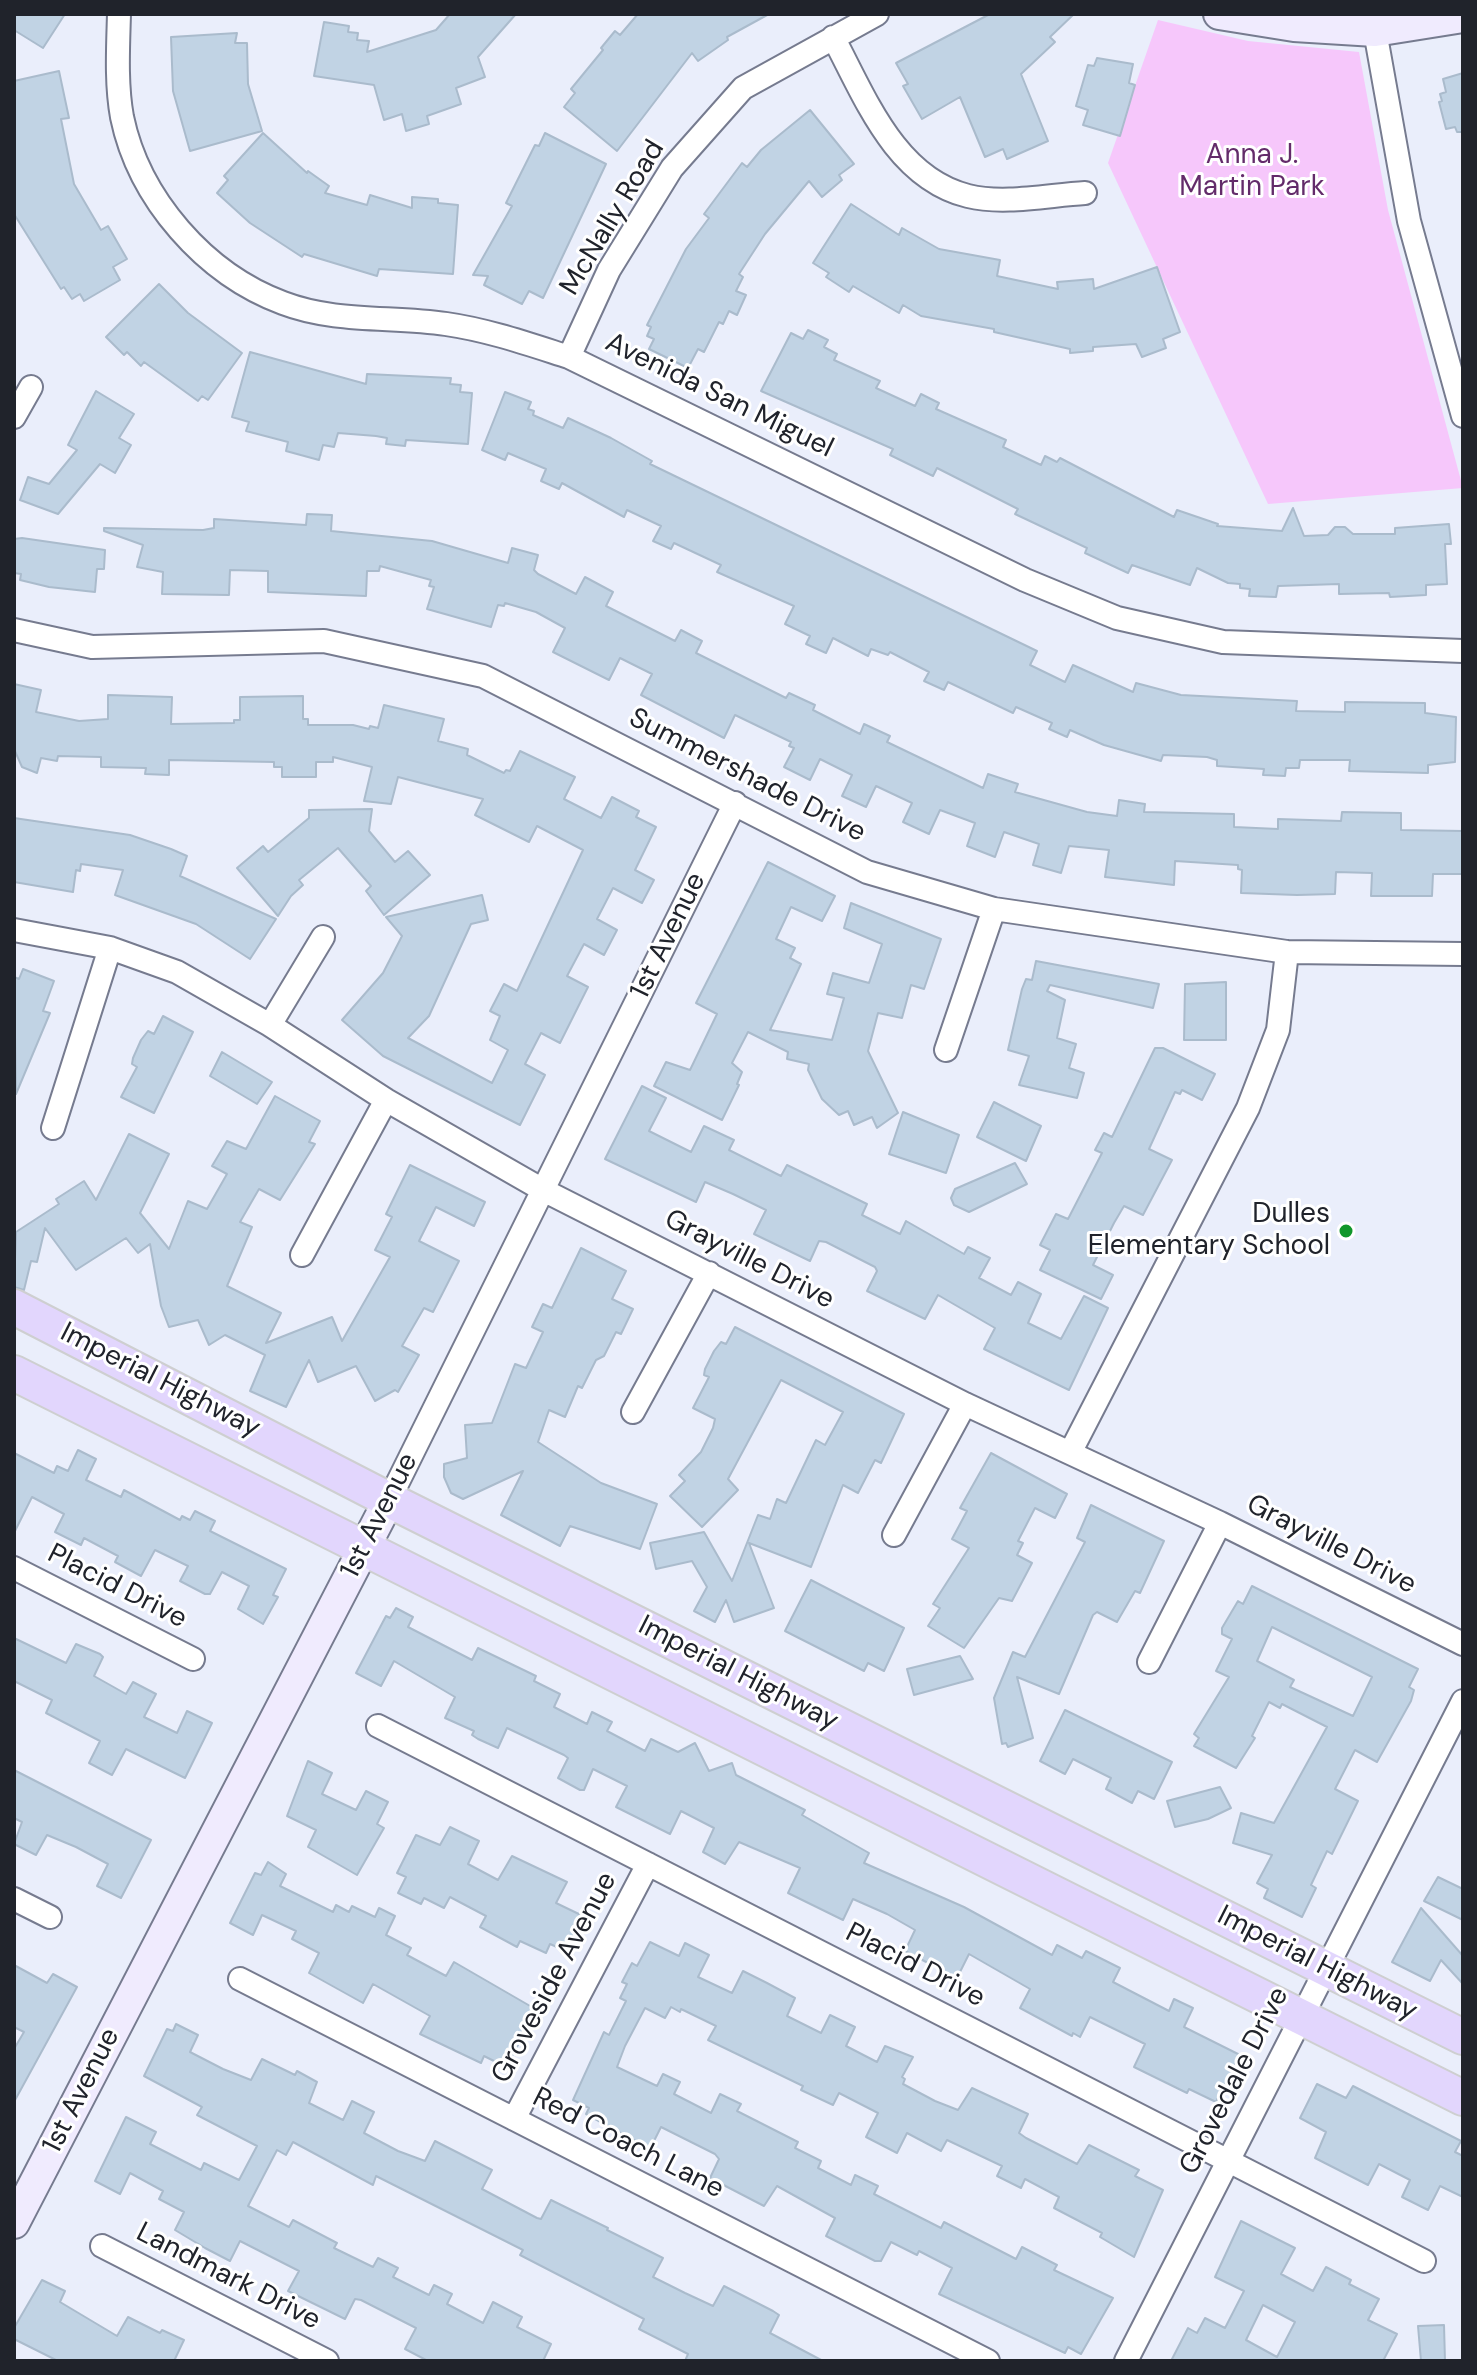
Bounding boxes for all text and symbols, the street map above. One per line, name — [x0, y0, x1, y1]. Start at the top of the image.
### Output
street label: McNally Road — [554, 134, 672, 302]
park label: Anna J. Martin Park — [1179, 139, 1325, 205]
street label: Avenida San Miguel — [600, 326, 838, 466]
street label: Summershade Drive — [623, 702, 871, 850]
street label: 1st Avenue — [624, 868, 714, 1004]
place label: Dulles Elementary School — [1088, 1198, 1330, 1264]
street label: Grayville Drive — [659, 1203, 839, 1317]
marker: Dulles Elementary School — [1337, 1222, 1355, 1240]
street label: Imperial Highway — [55, 1316, 265, 1446]
street label: 1st Avenue — [334, 1448, 426, 1584]
street label: Grayville Drive — [1241, 1488, 1421, 1602]
street label: Placid Drive — [42, 1538, 192, 1636]
street label: Imperial Highway — [633, 1609, 843, 1739]
street label: Groveside Avenue — [485, 1867, 625, 2089]
street label: Imperial Highway — [1212, 1899, 1422, 2029]
street label: Placid Drive — [840, 1917, 990, 2015]
street label: Grovedale Drive — [1173, 1982, 1297, 2180]
street label: 1st Avenue — [36, 2023, 128, 2159]
street label: Red Coach Lane — [527, 2081, 729, 2207]
street label: Landmark Drive — [130, 2216, 326, 2338]

